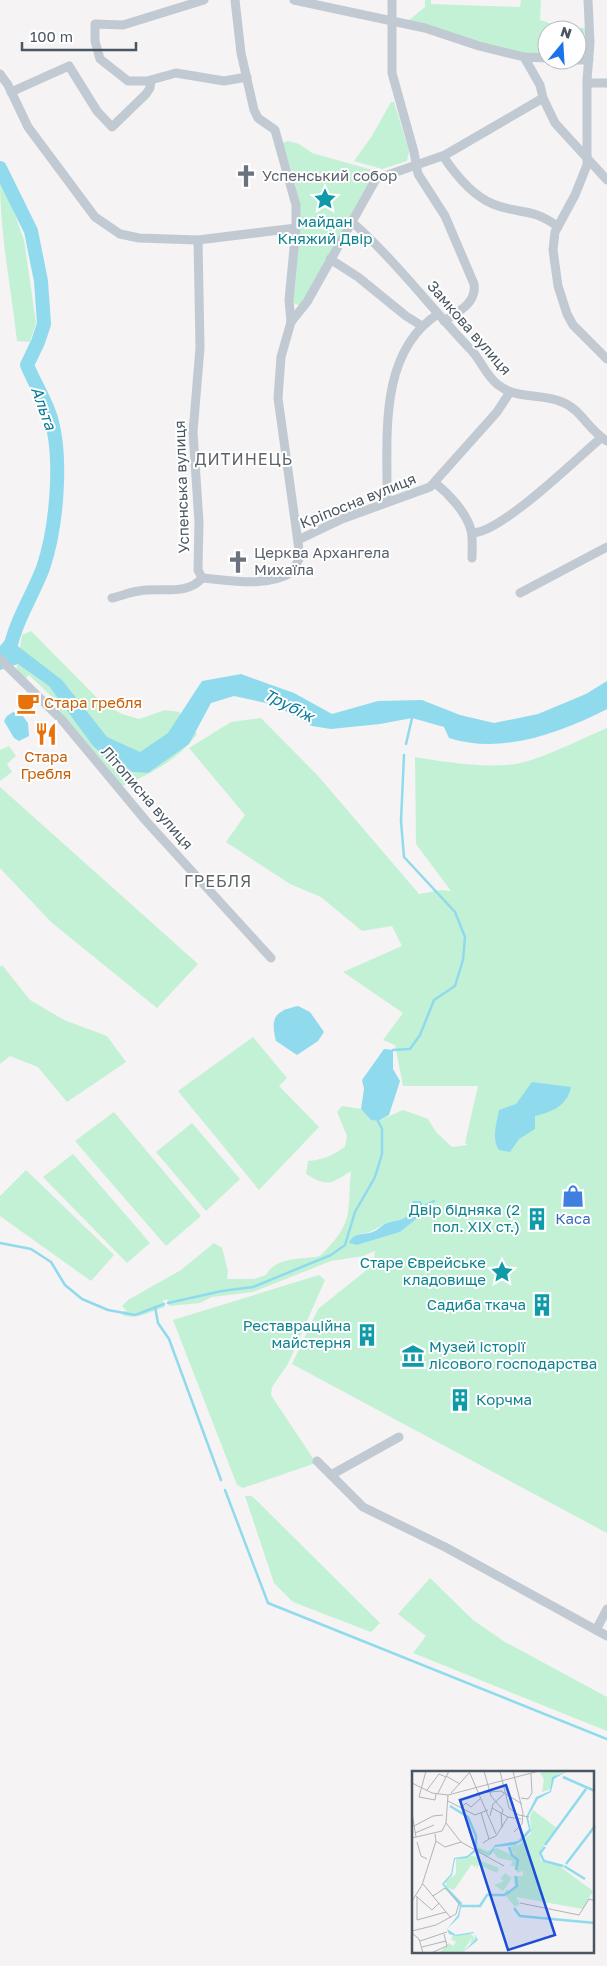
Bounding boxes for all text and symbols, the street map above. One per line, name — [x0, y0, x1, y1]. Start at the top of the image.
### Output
scale bar — [22, 20, 136, 52]
north arrow — [537, 20, 587, 70]
text: N — [558, 22, 574, 42]
text: 100 m — [30, 27, 73, 45]
church icon: Успенський собор — [233, 163, 259, 189]
place label: Успенський собор — [262, 166, 397, 184]
place icon: майдан Княжий Двір — [312, 186, 338, 212]
place label: майдан Княжий Двір — [278, 212, 372, 247]
street label: Замкова вулиця — [424, 276, 516, 378]
water label: Альта — [27, 384, 61, 433]
street label: Успенська вулиця — [170, 420, 192, 554]
district label: ДИТИНЕЦЬ — [195, 449, 293, 469]
street label: Кріпосна вулиця — [297, 469, 418, 532]
place label: Церква Архангела Михаїла — [254, 543, 390, 578]
church icon: Церква Архангела Михаїла — [225, 549, 251, 575]
water label: Трубіж — [261, 684, 319, 727]
cafe icon: Стара гребля — [15, 690, 41, 716]
place label: Стара гребля — [44, 693, 142, 711]
restaurant icon: Стара Гребля — [33, 721, 59, 747]
street label: Літописна вулиця — [98, 742, 197, 853]
place label: Стара Гребля — [21, 747, 71, 782]
district label: ГРЕБЛЯ — [184, 871, 252, 891]
shop icon: Каса — [560, 1183, 586, 1209]
place label: Двір бідняка (2 пол. XIX ст.) — [409, 1200, 520, 1235]
building icon: Двір бідняка (2 пол. XIX ст.) — [524, 1206, 550, 1232]
place label: Каса — [555, 1209, 591, 1227]
place label: Старе Єврейське кладовище — [360, 1253, 486, 1288]
place icon: Старе Єврейське кладовище — [489, 1259, 515, 1285]
building icon: Садиба ткача — [529, 1292, 555, 1318]
place label: Садиба ткача — [427, 1295, 526, 1313]
place label: Реставраційна майстерня — [243, 1316, 351, 1351]
building icon: Реставраційна майстерня — [354, 1322, 380, 1348]
place label: Музей історії лісового господарства — [429, 1337, 597, 1372]
museum icon: Музей історії лісового господарства — [400, 1343, 426, 1369]
building icon: Корчма — [447, 1387, 473, 1413]
place label: Корчма — [476, 1390, 532, 1408]
inset map — [412, 1771, 594, 1954]

